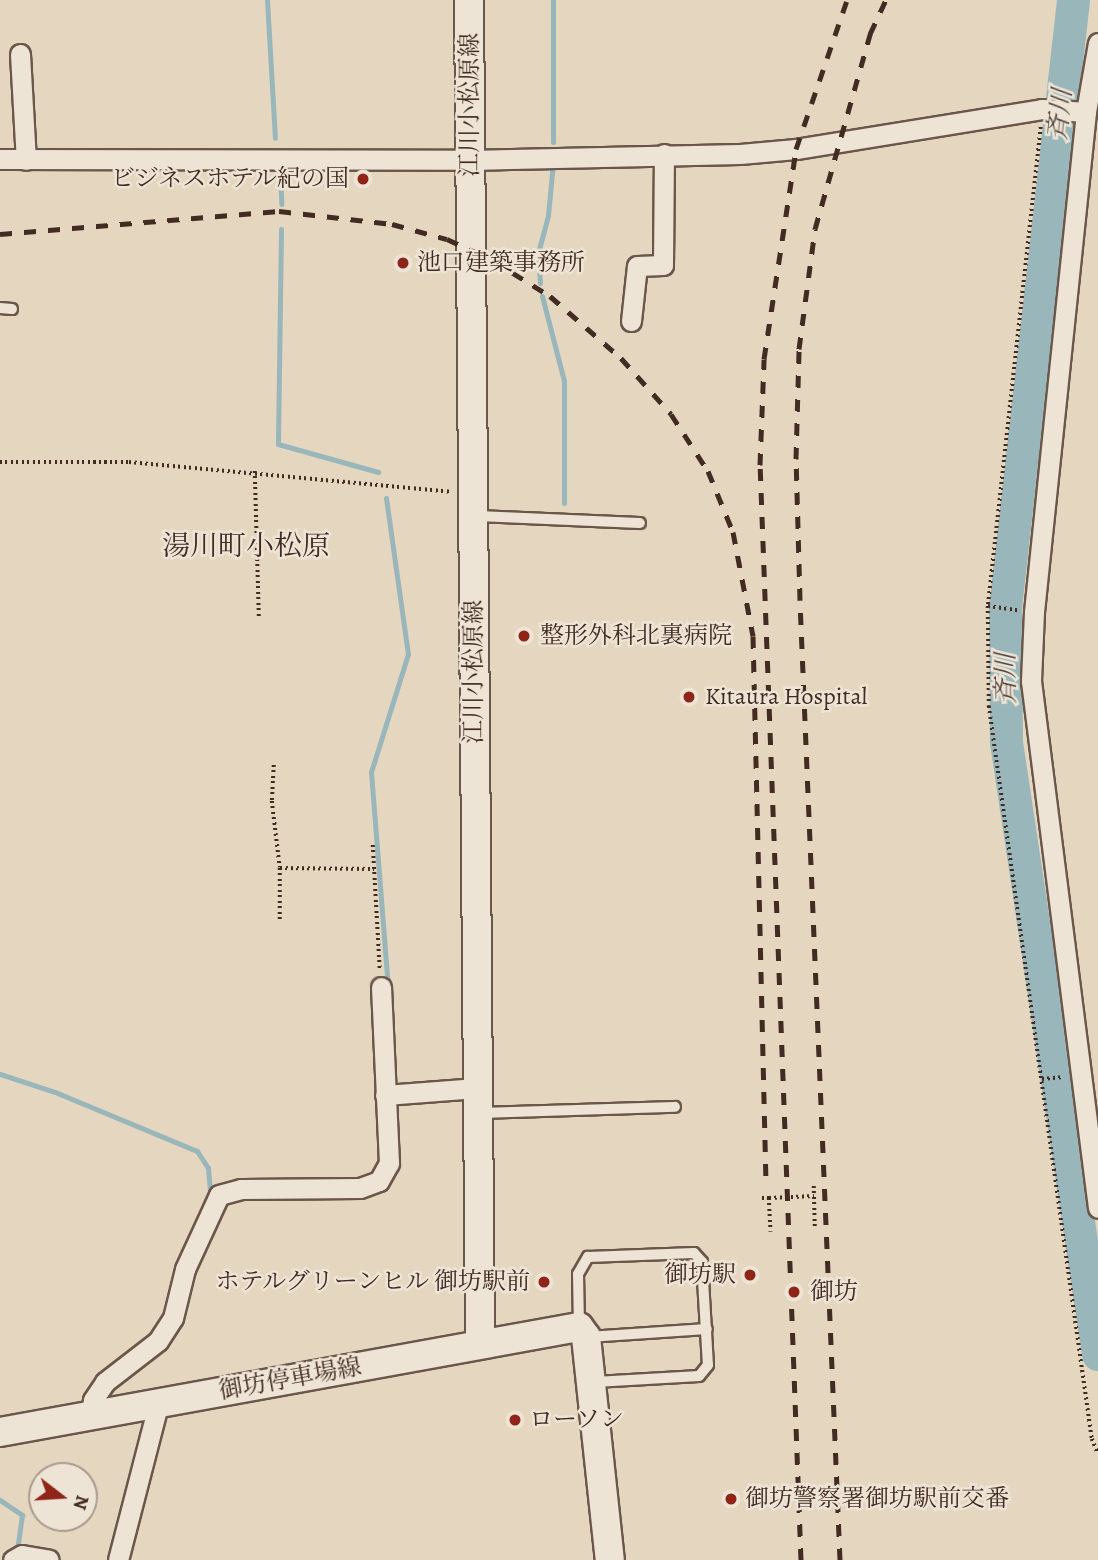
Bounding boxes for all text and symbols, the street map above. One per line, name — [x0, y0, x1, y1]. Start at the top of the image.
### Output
street label: 江川小松原線 — [456, 33, 484, 177]
water label: 斉川 — [1042, 88, 1078, 142]
place label: ビジネスホテル紀の国 — [109, 165, 349, 193]
marker: ビジネスホテル紀の国 — [355, 171, 371, 187]
place label: 池口建築事務所 — [417, 249, 585, 277]
marker: 池口建築事務所 — [395, 255, 411, 271]
district label: 湯川町小松原 — [162, 529, 330, 563]
street label: 江川小松原線 — [460, 600, 488, 744]
place label: 整形外科北裏病院 — [540, 622, 732, 650]
marker: 整形外科北裏病院 — [514, 626, 534, 646]
water label: 斉川 — [990, 653, 1022, 705]
place label: Kitaura Hospital — [705, 683, 867, 711]
marker: Kitaura Hospital — [679, 687, 699, 707]
place label: 御坊駅 — [664, 1261, 736, 1289]
marker: 御坊駅 — [742, 1267, 758, 1283]
place label: ホテルグリーンヒル 御坊駅前 — [213, 1268, 530, 1296]
marker: ホテルグリーンヒル 御坊駅前 — [536, 1274, 552, 1290]
place label: 御坊 — [810, 1278, 858, 1306]
marker: 御坊 — [784, 1282, 804, 1302]
street label: 御坊停車場線 — [217, 1352, 363, 1406]
place label: ローソン — [529, 1406, 625, 1434]
marker: ローソン — [507, 1412, 523, 1428]
north arrow — [28, 1462, 98, 1532]
place label: 御坊警察署御坊駅前交番 — [745, 1485, 1009, 1513]
marker: 御坊警察署御坊駅前交番 — [723, 1491, 739, 1507]
text: N — [67, 1492, 96, 1513]

